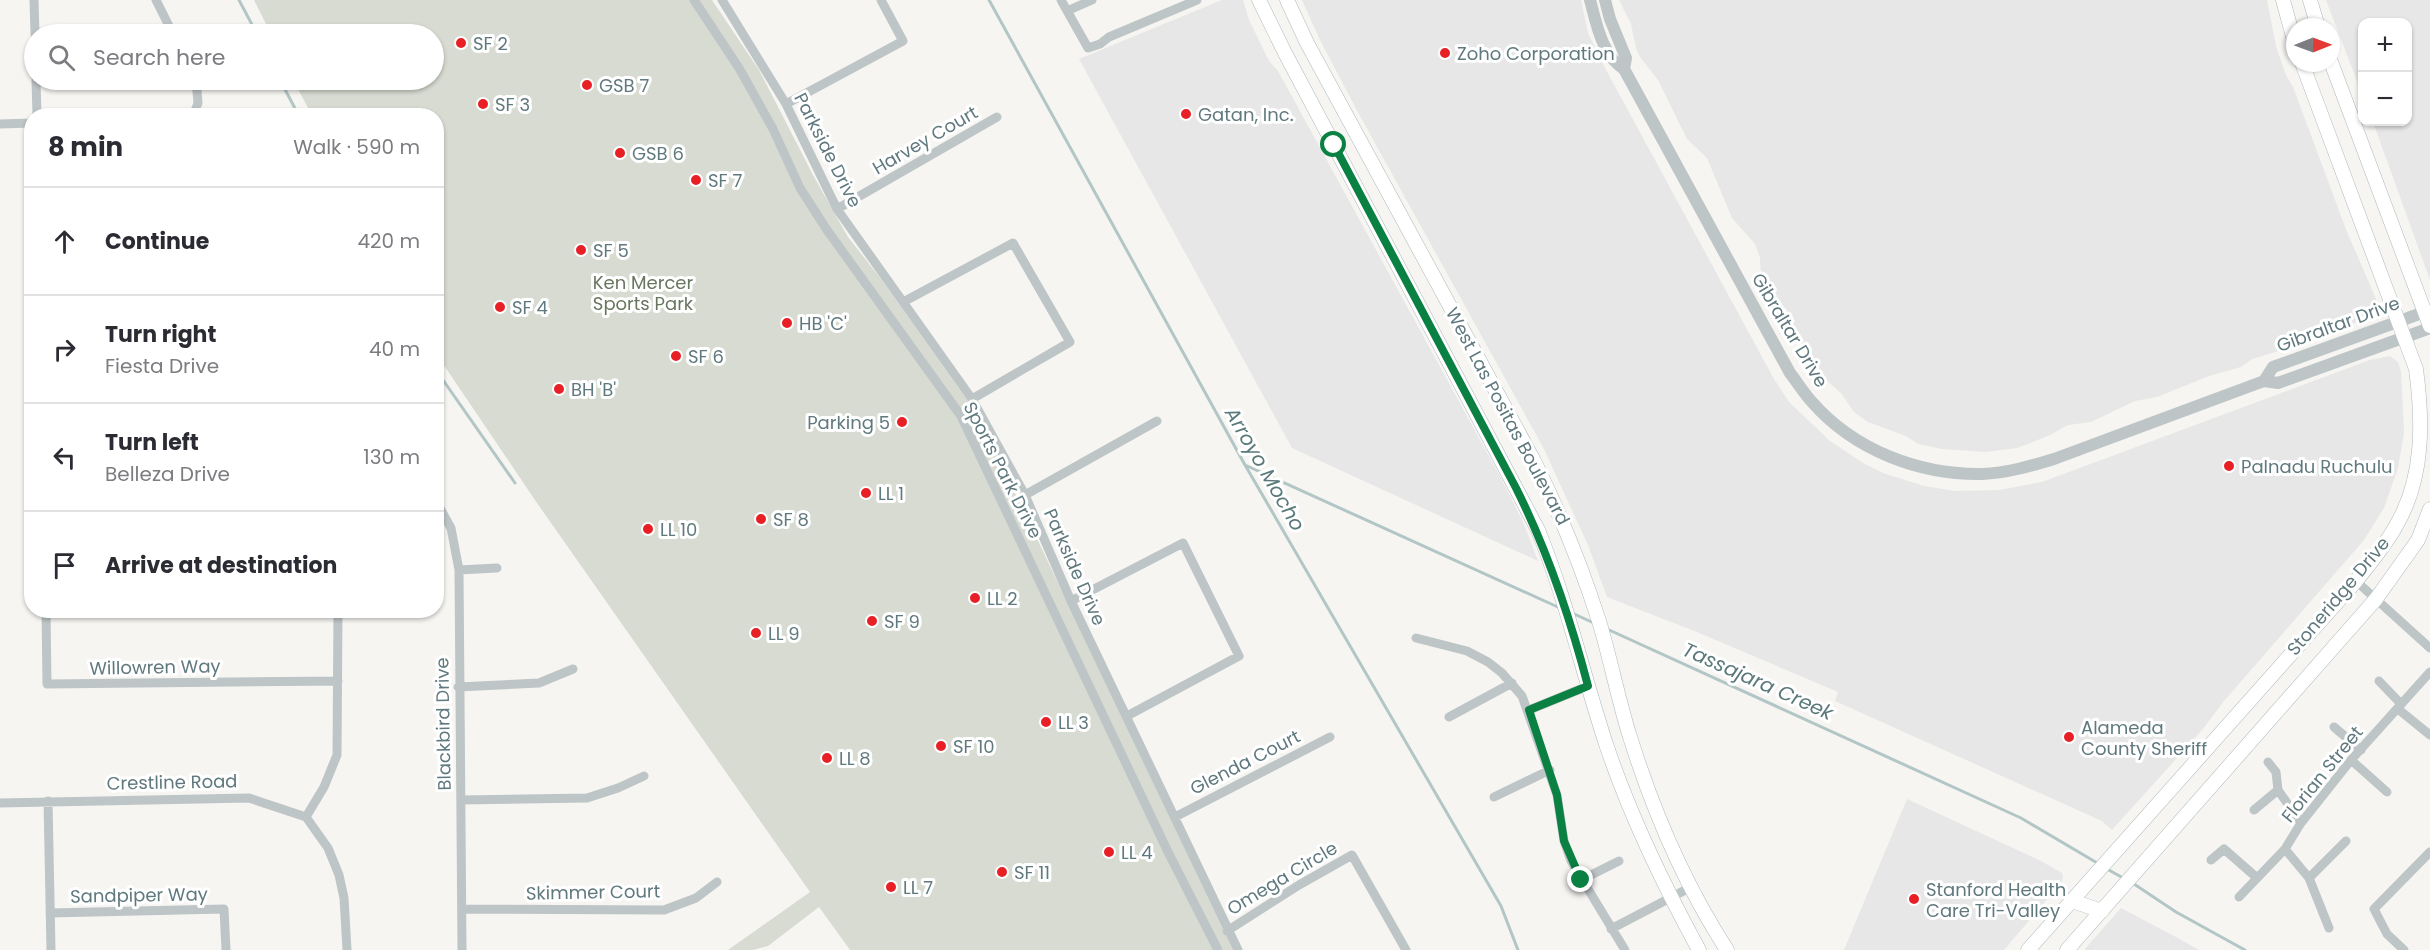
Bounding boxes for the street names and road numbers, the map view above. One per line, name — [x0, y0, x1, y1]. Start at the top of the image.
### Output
street label: Parkside Drive — [788, 88, 868, 212]
street label: Harvey Court — [868, 100, 982, 180]
street label: Gibraltar Drive — [1746, 268, 1834, 392]
street label: Gibraltar Drive — [2273, 290, 2403, 358]
street label: West Las Positas Boulevard — [1440, 303, 1576, 529]
street label: Sports Park Drive — [958, 397, 1048, 543]
street label: Parkside Drive — [1038, 505, 1112, 629]
street label: Stoneridge Drive — [2281, 531, 2395, 661]
street label: Willowren Way — [89, 653, 221, 681]
street label: Blackbird Drive — [429, 657, 457, 791]
street label: Florian Street — [2275, 721, 2369, 827]
street label: Glenda Court — [1186, 724, 1304, 800]
street label: Crestline Road — [106, 768, 238, 796]
street label: Omega Circle — [1222, 835, 1342, 921]
street label: Skimmer Court — [526, 878, 660, 906]
street label: Sandpiper Way — [70, 881, 208, 909]

